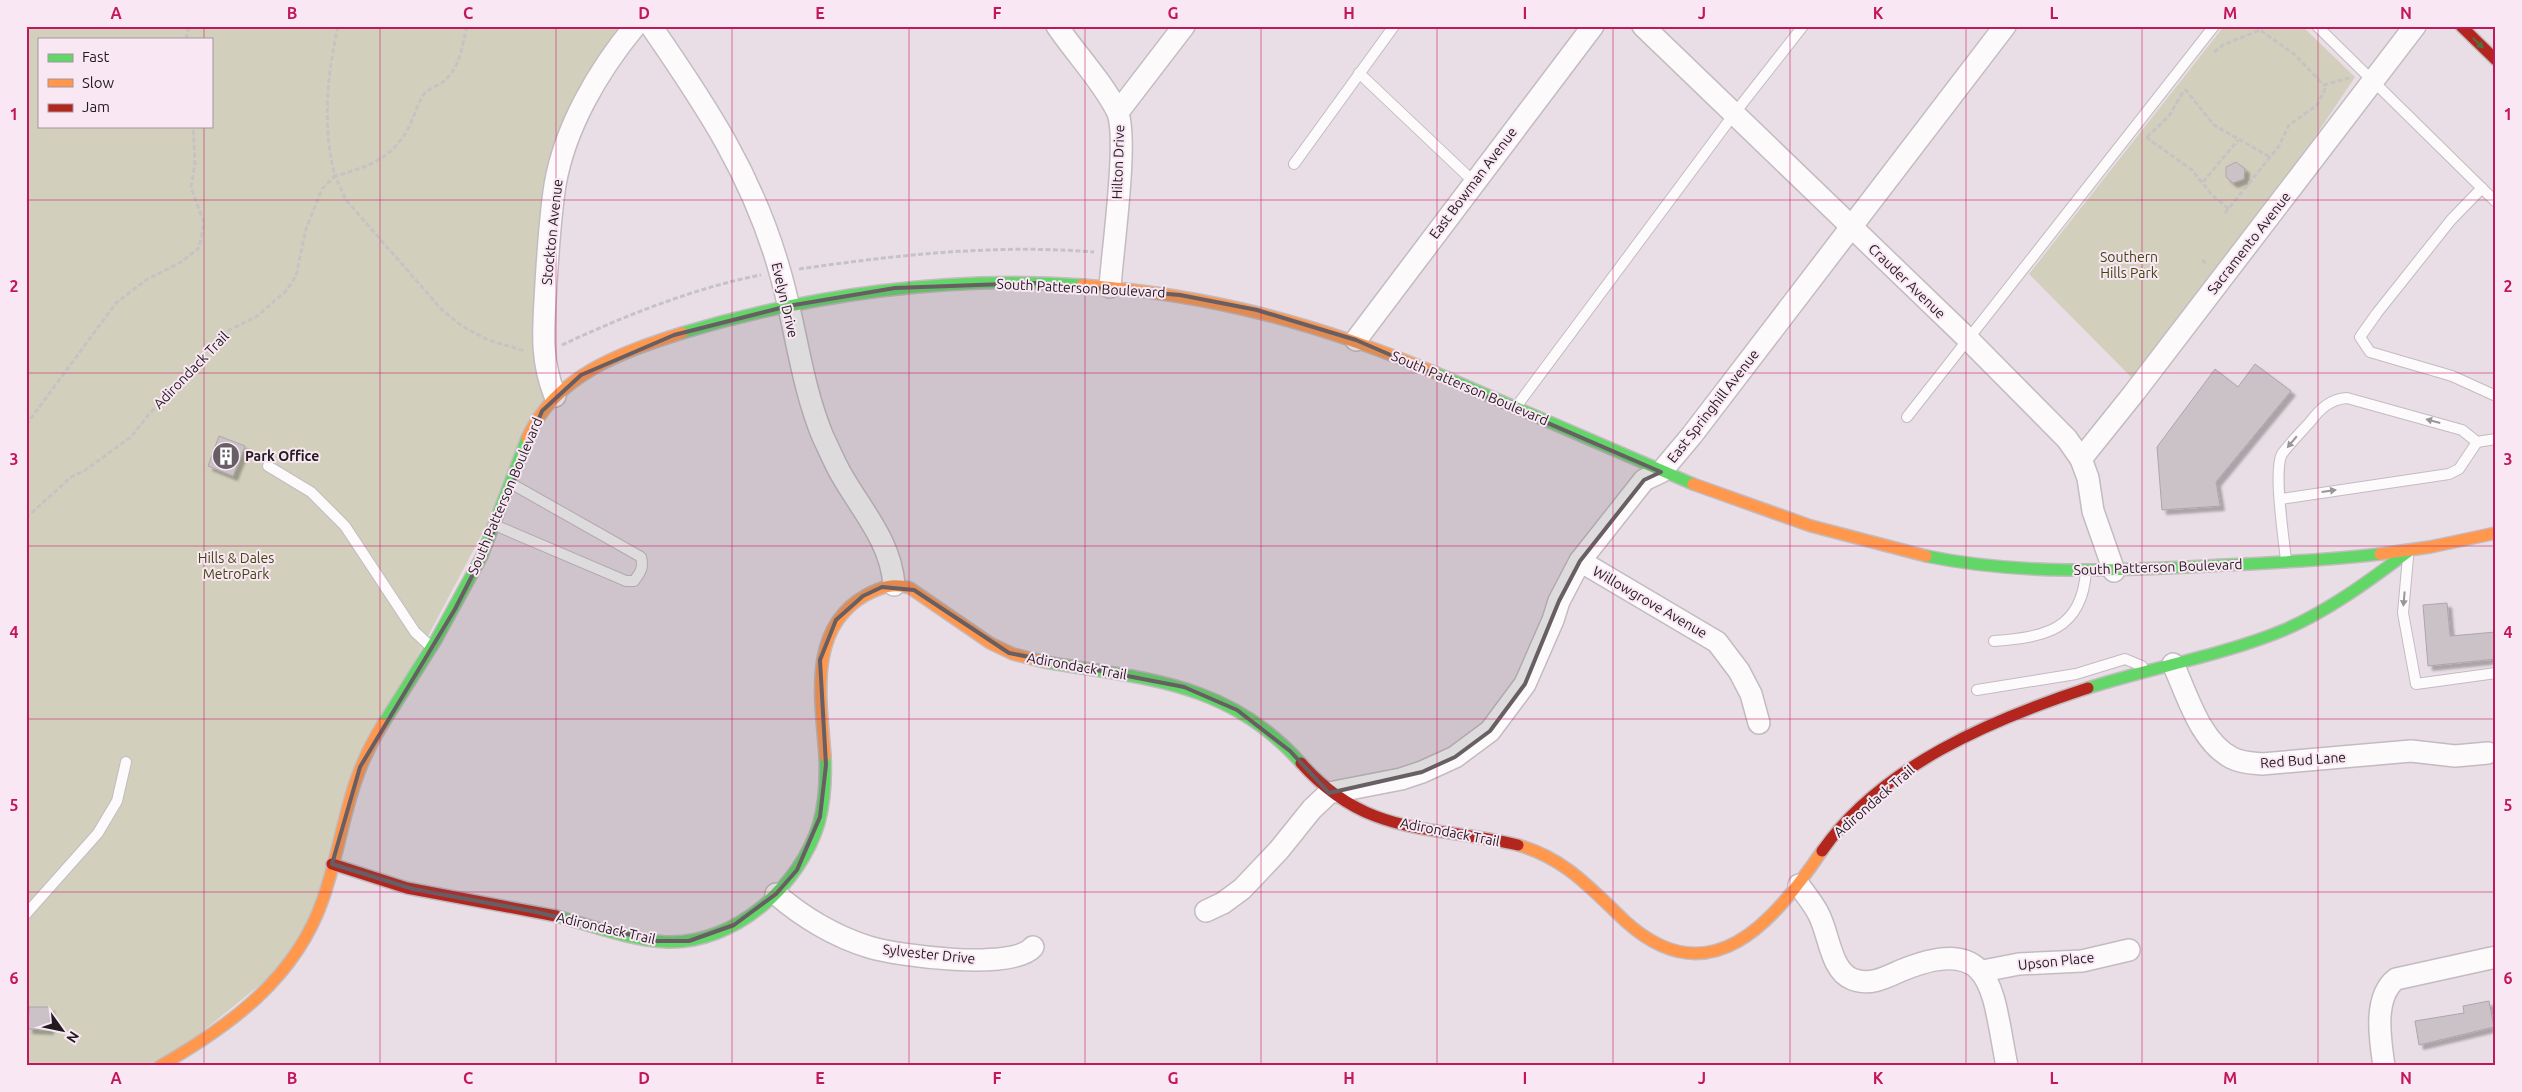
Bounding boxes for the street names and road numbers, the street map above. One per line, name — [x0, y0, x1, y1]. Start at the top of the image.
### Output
street label: Hilton Drive — [1109, 124, 1127, 200]
street label: East Bowman Avenue — [1426, 124, 1520, 242]
street label: Stockton Avenue — [538, 178, 566, 286]
street label: Sacramento Avenue — [2204, 189, 2294, 297]
street label: Crauder Avenue — [1865, 240, 1949, 322]
street label: Evelyn Drive — [769, 261, 801, 339]
street label: South Patterson Boulevard — [996, 276, 1166, 300]
street label: Adirondack Trail — [150, 328, 232, 412]
street label: East Springhill Avenue — [1664, 346, 1762, 466]
street label: South Patterson Boulevard — [1389, 348, 1551, 428]
street label: South Patterson Boulevard — [465, 415, 545, 577]
street label: South Patterson Boulevard — [2073, 556, 2243, 578]
street label: Willowgrove Avenue — [1590, 563, 1710, 641]
street label: Adirondack Trail — [1026, 649, 1129, 683]
street label: Red Bud Lane — [2259, 749, 2347, 771]
street label: Adirondack Trail — [1831, 762, 1918, 840]
street label: Adirondack Trail — [1399, 814, 1502, 850]
street label: Adirondack Trail — [555, 909, 657, 947]
street label: Sylvester Drive — [882, 941, 976, 967]
street label: Upson Place — [2017, 949, 2095, 973]

